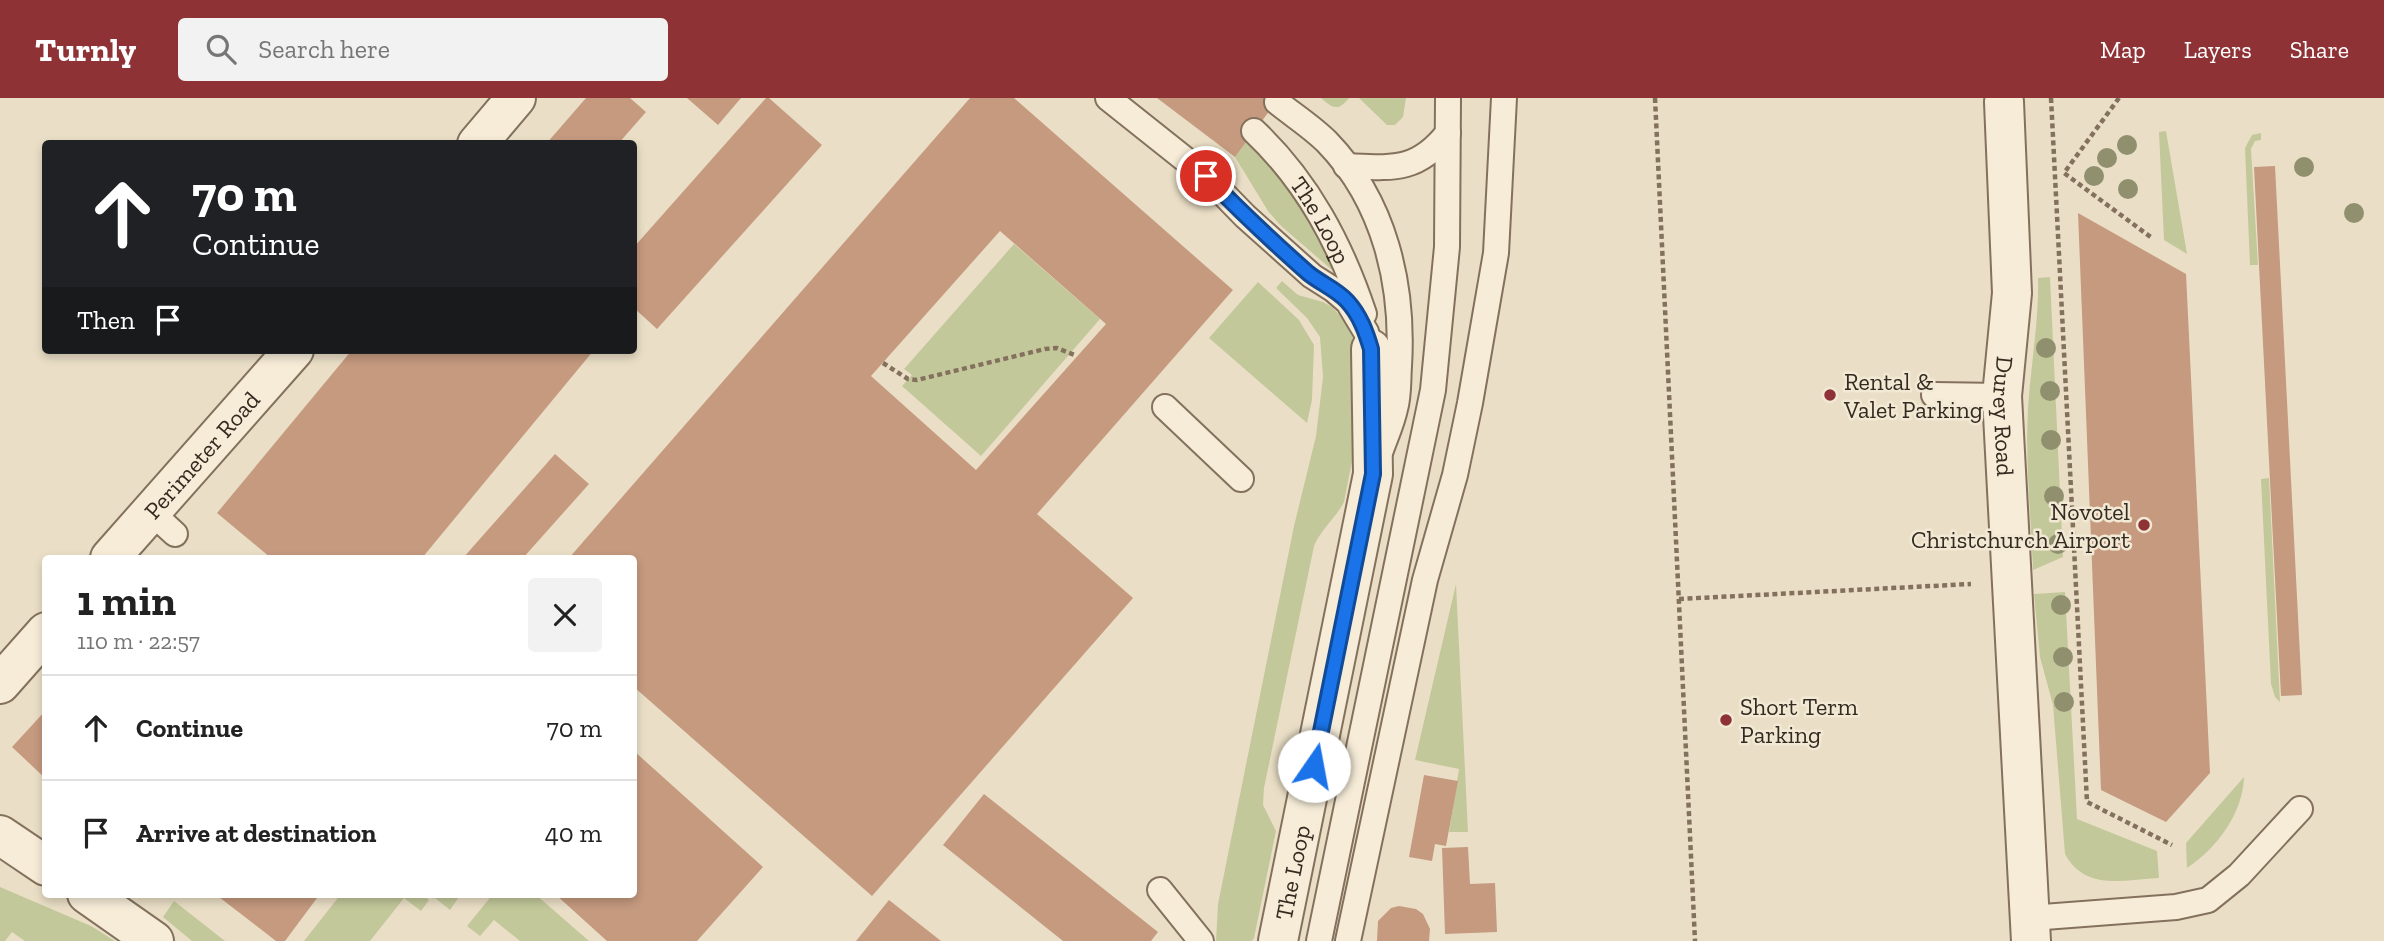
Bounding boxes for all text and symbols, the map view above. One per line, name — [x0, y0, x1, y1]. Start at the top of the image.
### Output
search box — [178, 18, 668, 81]
text: Turnly — [35, 30, 136, 69]
icon: search — [202, 30, 240, 68]
text: Search here — [258, 33, 390, 65]
text: Map — [2100, 35, 2146, 64]
text: Layers — [2184, 35, 2252, 64]
text: Share — [2290, 35, 2349, 64]
pin — [1176, 146, 1236, 206]
icon: arrive — [1187, 157, 1225, 195]
text: 70 m — [192, 165, 297, 224]
icon: ahead — [77, 168, 168, 259]
street label: The Loop — [1285, 170, 1357, 268]
text: Continue — [192, 225, 320, 263]
icon: arrive — [149, 301, 187, 339]
text: Then — [77, 304, 135, 336]
street label: Durey Road — [1987, 355, 2021, 477]
place label: Rental & Valet Parking — [1843, 367, 1983, 424]
street label: Perimeter Road — [137, 385, 265, 524]
marker: Rental & Valet Parking — [1822, 387, 1838, 403]
place label: Novotel Christchurch Airport — [1911, 497, 2130, 554]
marker: Novotel Christchurch Airport — [2136, 517, 2152, 533]
text: 1 min — [77, 575, 176, 626]
button: close — [528, 578, 602, 652]
text: 110 m · 22:57 — [77, 627, 200, 655]
place label: Short Term Parking — [1740, 692, 1858, 749]
icon: ahead — [77, 709, 115, 747]
text: Continue — [136, 712, 243, 744]
text: 70 m — [546, 712, 602, 744]
marker: Short Term Parking — [1718, 712, 1734, 728]
position arrow — [1277, 729, 1351, 803]
icon: arrive — [77, 814, 115, 852]
text: Arrive at destination — [136, 817, 376, 849]
text: 40 m — [545, 817, 602, 849]
street label: The Loop — [1268, 822, 1316, 922]

